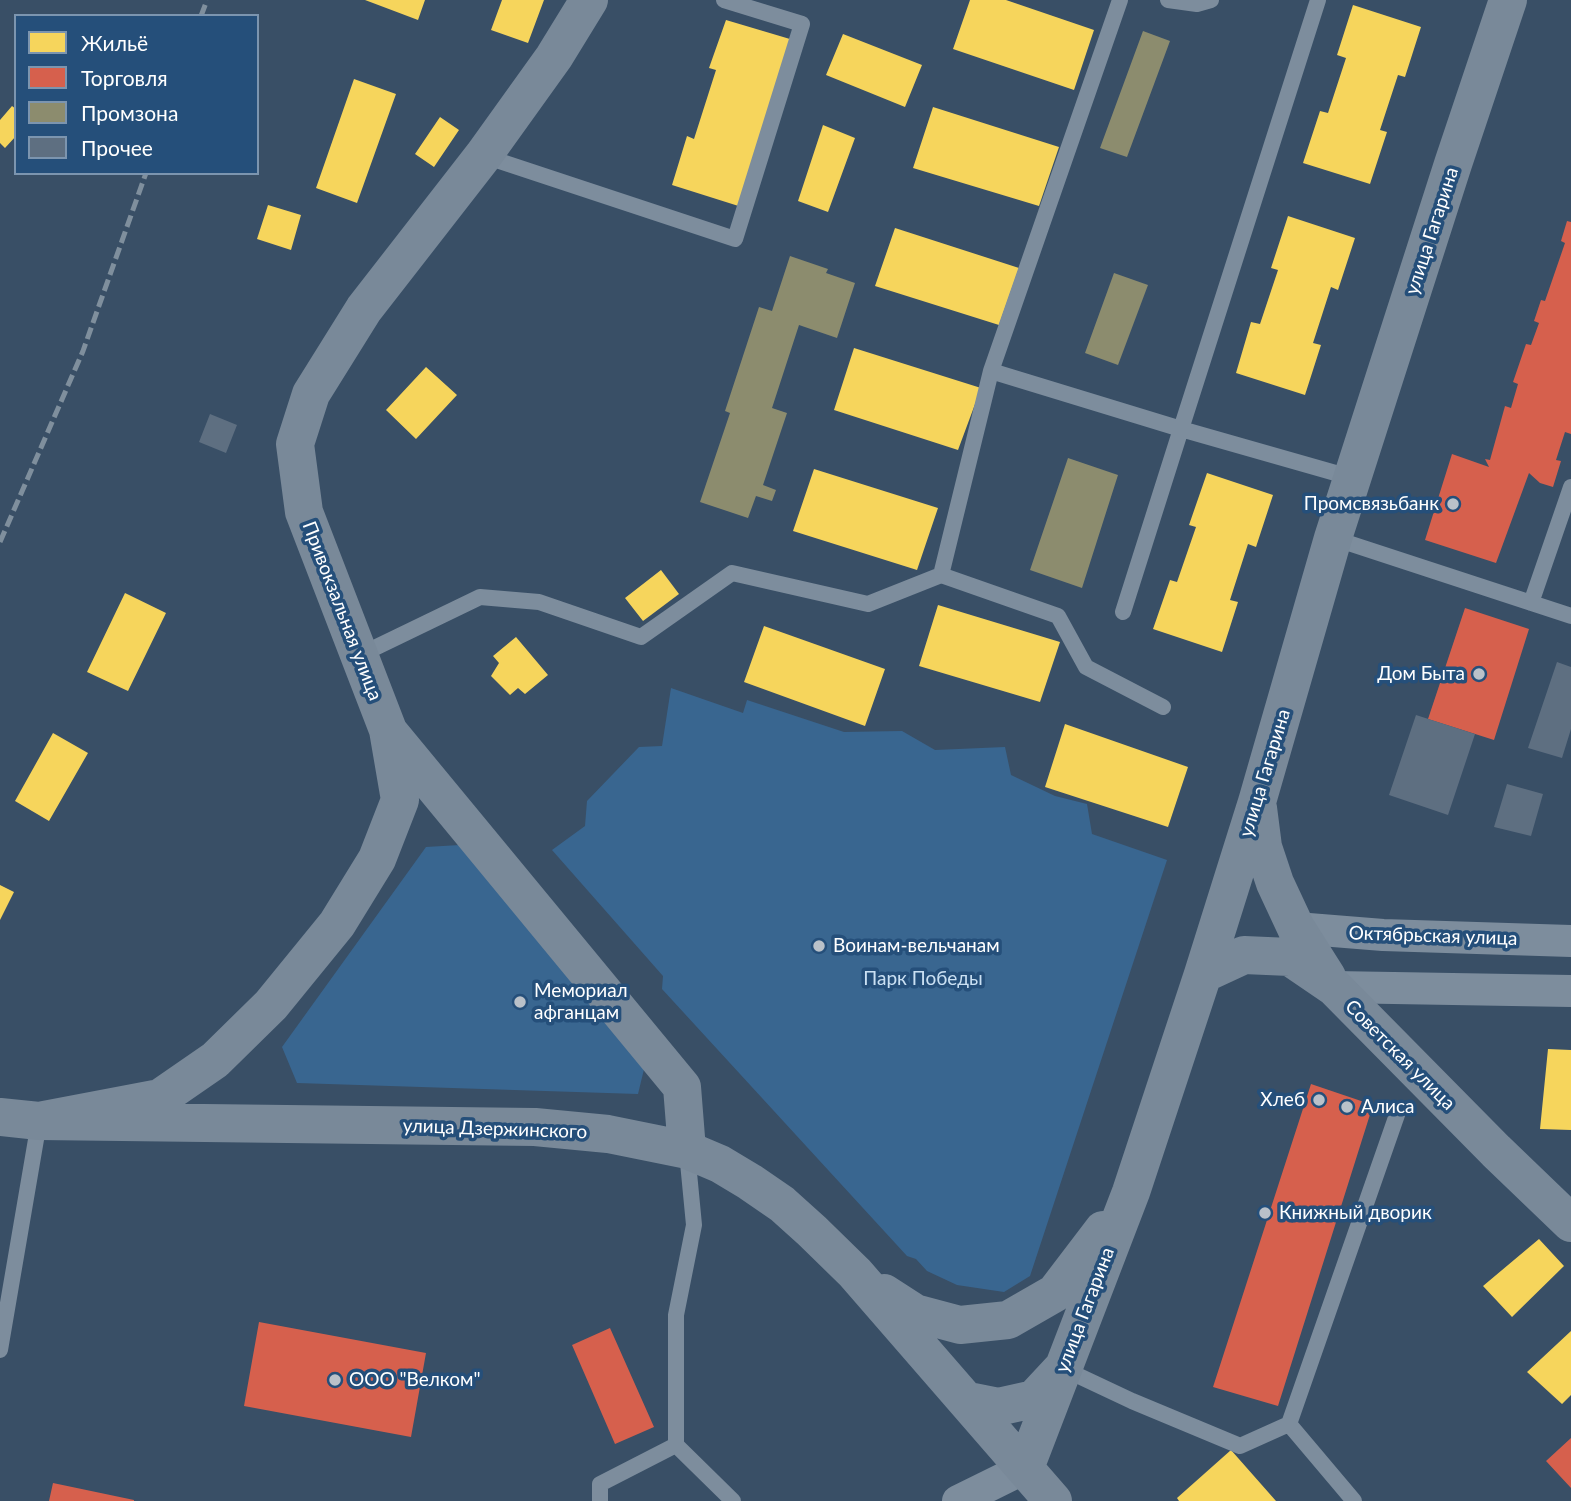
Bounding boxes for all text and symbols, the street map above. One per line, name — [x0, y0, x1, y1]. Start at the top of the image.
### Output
legend — [14, 14, 259, 175]
text: Жильё — [81, 30, 148, 55]
text: Торговля — [81, 65, 168, 90]
text: Промзона — [81, 100, 178, 125]
text: Прочее — [81, 135, 153, 160]
street label: улица Гагарина — [1401, 164, 1463, 298]
place label: Промсвязьбанк — [1304, 493, 1439, 515]
marker: Промсвязьбанк — [1445, 496, 1461, 512]
street label: Привокзальная улица — [297, 518, 387, 704]
place label: Дом Быта — [1377, 663, 1465, 685]
marker: Дом Быта — [1471, 666, 1487, 682]
street label: улица Гагарина — [1235, 706, 1295, 840]
street label: Октябрьская улица — [1348, 922, 1518, 950]
place label: Воинам-вельчанам — [833, 935, 1000, 957]
marker: Воинам-вельчанам — [811, 938, 827, 954]
park label: Парк Победы — [863, 968, 983, 990]
place label: Мемориал афганцам — [534, 980, 628, 1024]
marker: Мемориал афганцам — [512, 994, 528, 1010]
street label: Советская улица — [1340, 995, 1460, 1115]
place label: Хлеб — [1260, 1089, 1305, 1111]
marker: Хлеб — [1311, 1092, 1327, 1108]
place label: Алиса — [1361, 1096, 1415, 1118]
marker: Алиса — [1339, 1099, 1355, 1115]
street label: улица Дзержинского — [402, 1114, 588, 1144]
place label: Книжный дворик — [1279, 1202, 1432, 1224]
marker: Книжный дворик — [1257, 1205, 1273, 1221]
street label: улица Гагарина — [1051, 1244, 1119, 1376]
place label: ООО "Велком" — [349, 1369, 480, 1391]
marker: ООО "Велком" — [327, 1372, 343, 1388]

